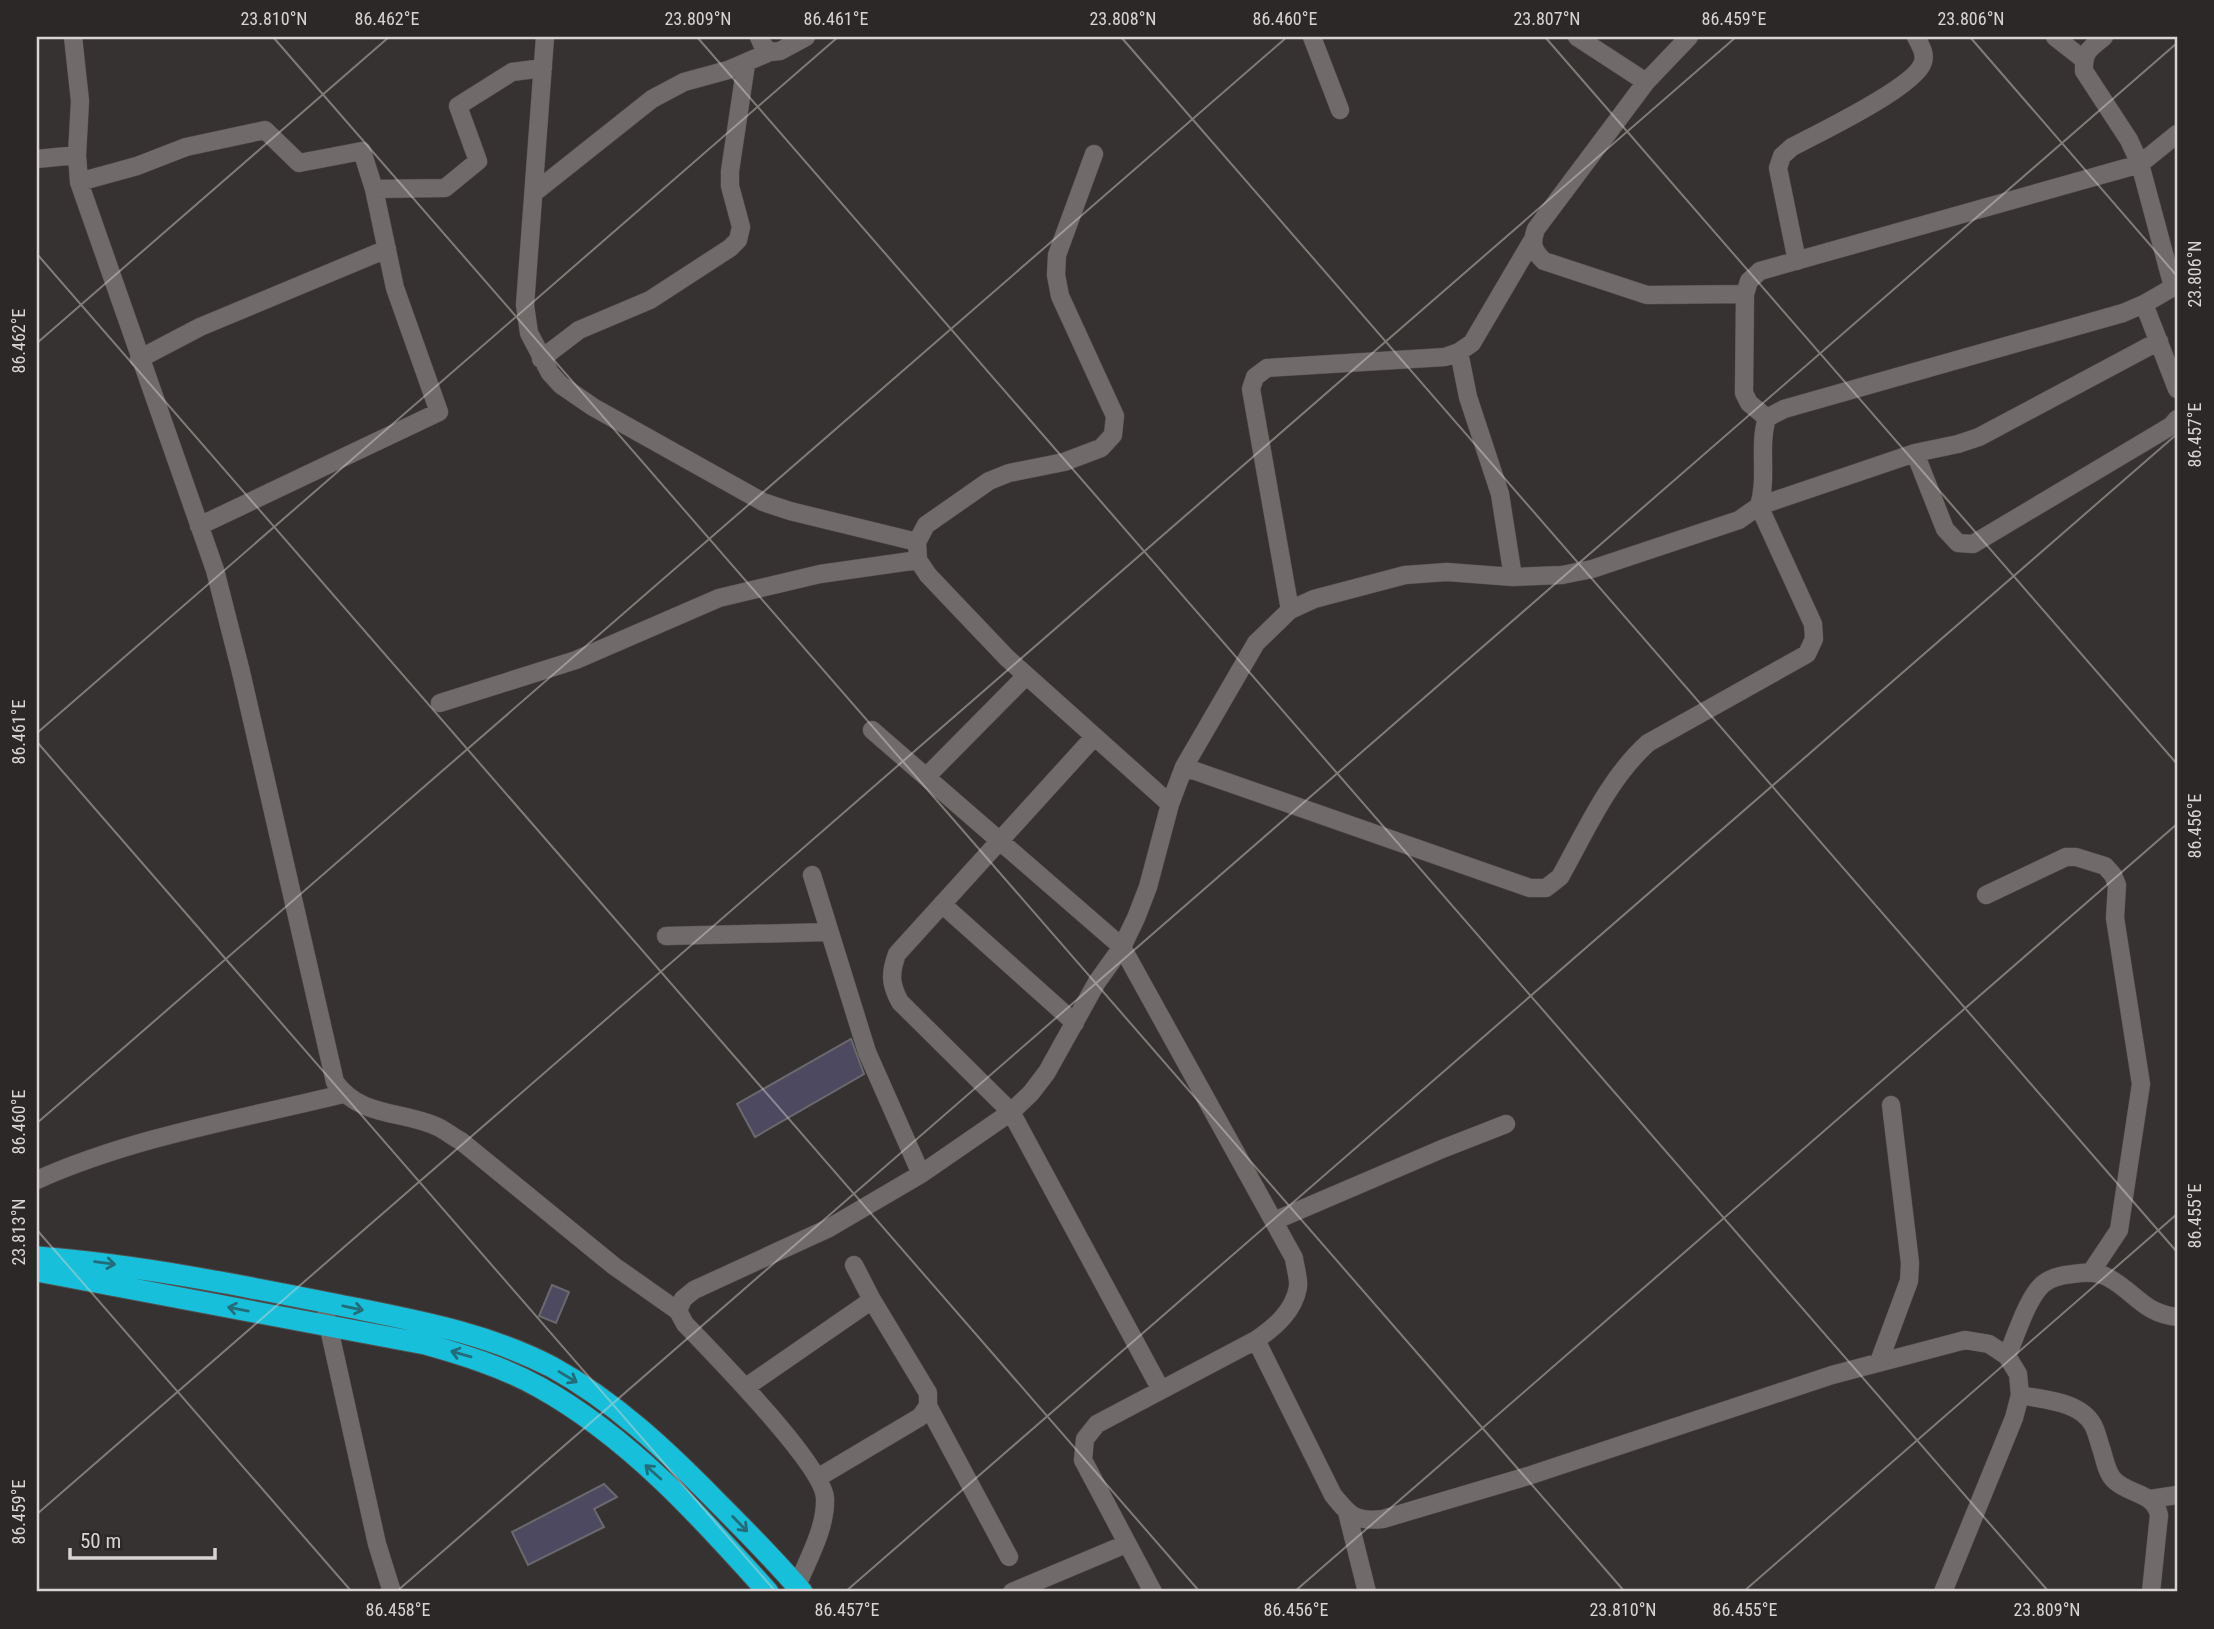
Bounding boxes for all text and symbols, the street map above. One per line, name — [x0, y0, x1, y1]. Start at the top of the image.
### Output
text: 23.810°N — [240, 8, 308, 29]
text: 86.462°E — [355, 8, 419, 29]
text: 23.809°N — [664, 8, 732, 29]
text: 86.461°E — [804, 8, 868, 29]
text: 23.808°N — [1089, 8, 1157, 29]
text: 86.460°E — [1253, 8, 1317, 29]
text: 23.807°N — [1513, 8, 1581, 29]
text: 86.459°E — [1702, 8, 1766, 29]
text: 23.806°N — [1937, 8, 2005, 29]
text: 23.806°N — [2184, 240, 2205, 308]
text: 86.462°E — [8, 309, 29, 373]
text: 86.457°E — [2184, 403, 2205, 467]
text: 86.461°E — [8, 700, 29, 764]
text: 86.456°E — [2184, 794, 2205, 858]
text: 86.460°E — [8, 1090, 29, 1154]
text: 86.455°E — [2184, 1184, 2205, 1248]
text: 23.813°N — [8, 1198, 29, 1266]
one-way arrow — [93, 1257, 116, 1270]
one-way arrow — [341, 1301, 364, 1315]
one-way arrow — [228, 1302, 250, 1315]
one-way arrow — [450, 1347, 472, 1360]
one-way arrow — [557, 1370, 577, 1384]
one-way arrow — [645, 1464, 662, 1481]
text: 86.459°E — [8, 1480, 29, 1544]
one-way arrow — [731, 1516, 748, 1533]
scale bar — [70, 1517, 215, 1561]
text: 50 m — [80, 1529, 121, 1553]
text: 86.458°E — [366, 1599, 430, 1620]
text: 86.457°E — [815, 1599, 879, 1620]
text: 86.456°E — [1264, 1599, 1328, 1620]
text: 23.810°N — [1589, 1599, 1657, 1620]
text: 86.455°E — [1713, 1599, 1777, 1620]
text: 23.809°N — [2013, 1599, 2081, 1620]

